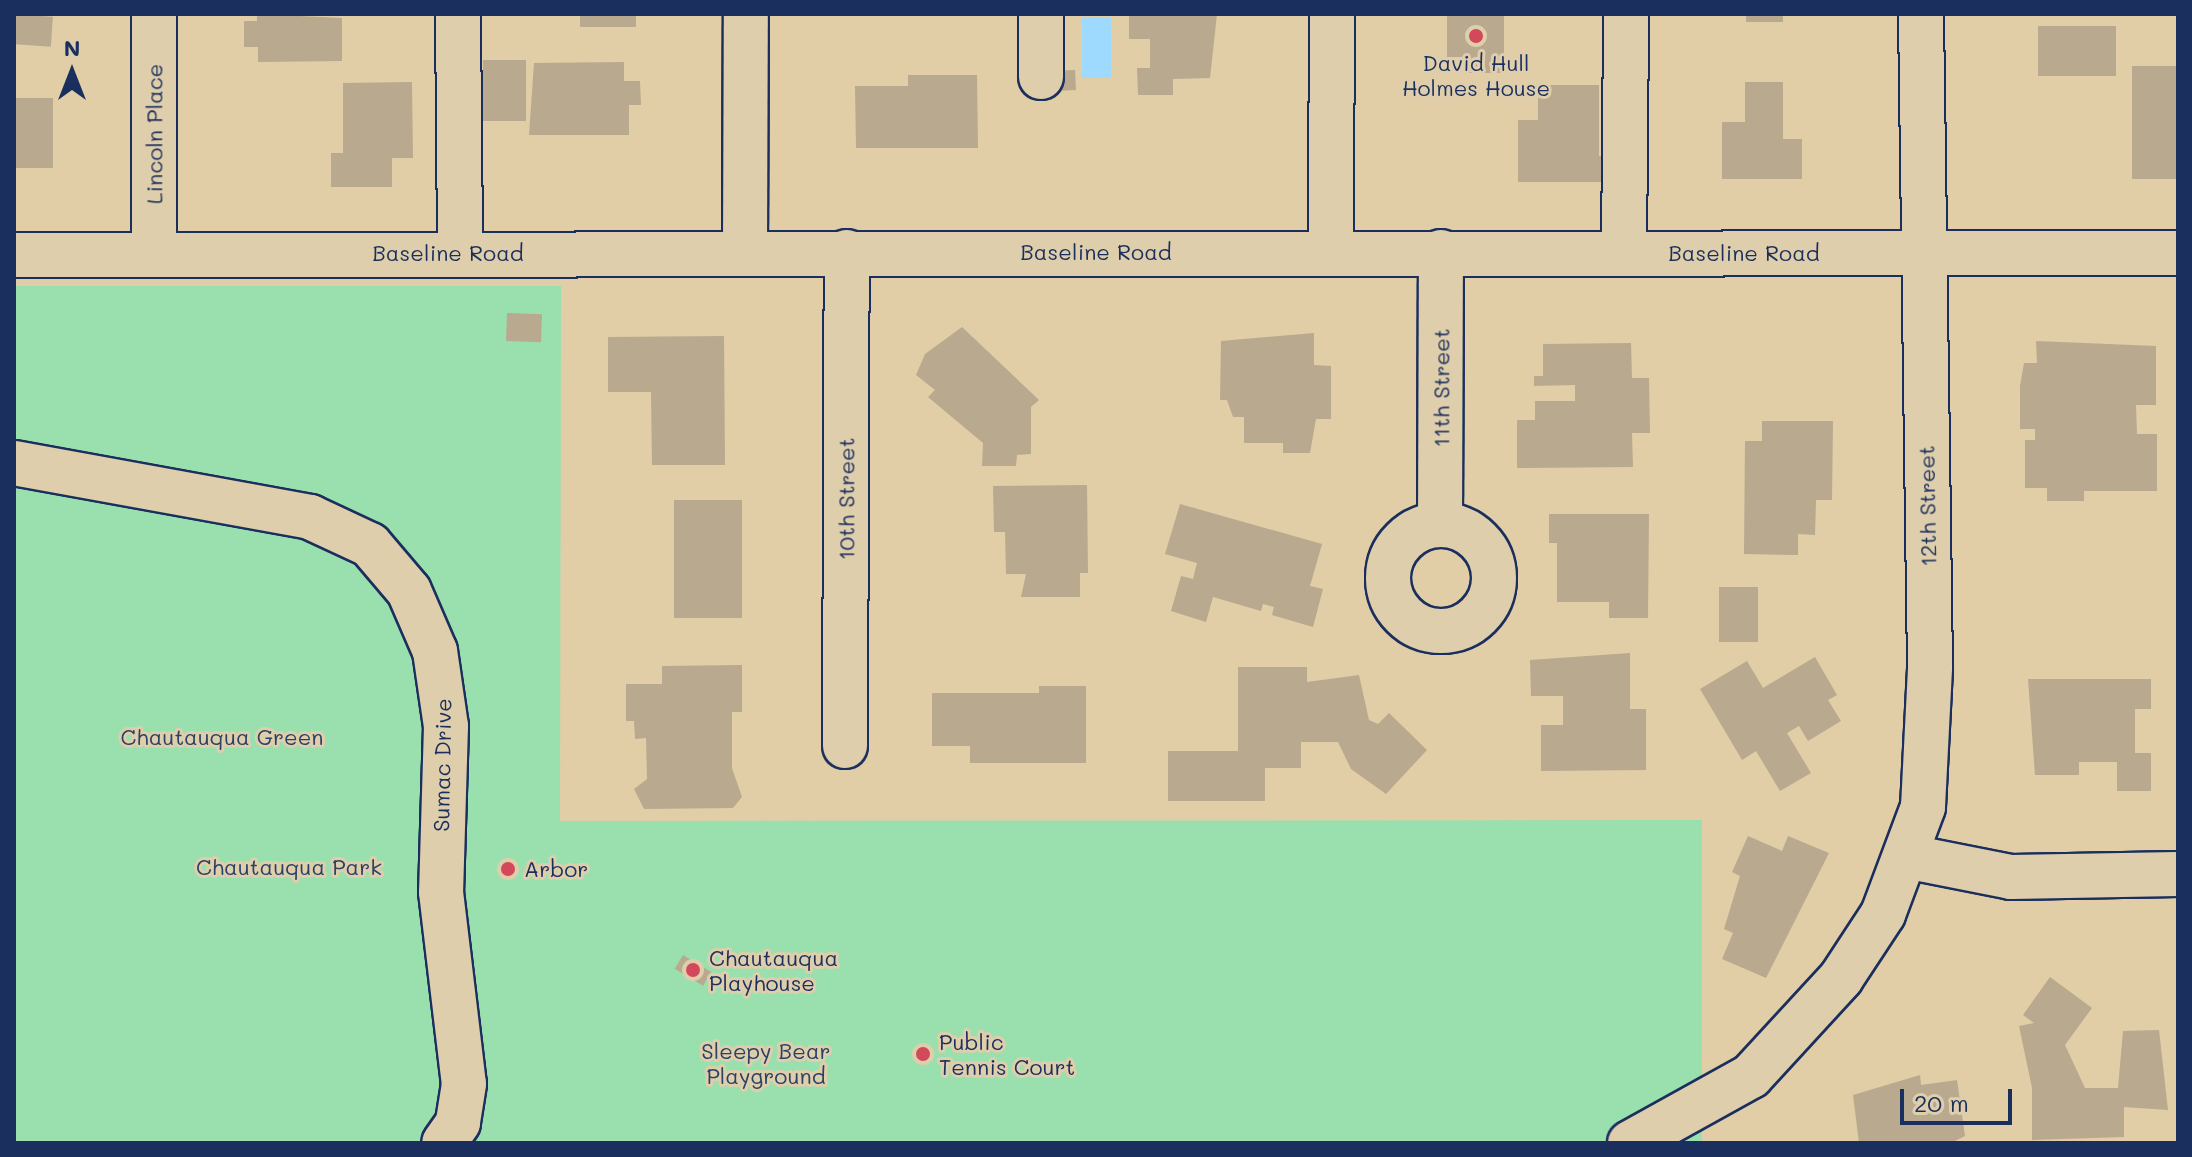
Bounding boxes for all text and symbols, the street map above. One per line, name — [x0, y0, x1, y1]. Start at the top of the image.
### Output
marker: David Hull Holmes House — [1467, 27, 1485, 45]
north arrow — [32, 32, 112, 112]
text: N — [64, 33, 80, 62]
place label: David Hull Holmes House — [1402, 49, 1550, 100]
street label: Lincoln Place — [141, 64, 167, 204]
street label: Baseline Road — [1020, 239, 1172, 265]
street label: Baseline Road — [372, 240, 524, 266]
street label: Baseline Road — [1668, 240, 1820, 266]
street label: 11th Street — [1428, 329, 1454, 447]
street label: 10th Street — [833, 438, 859, 560]
street label: 12th Street — [1913, 445, 1941, 567]
street label: Sumac Drive — [428, 698, 456, 832]
park label: Chautauqua Green — [121, 724, 323, 750]
park label: Chautauqua Park — [196, 854, 382, 880]
place label: Arbor — [524, 856, 588, 882]
marker: Arbor — [499, 860, 517, 878]
place label: Chautauqua Playhouse — [709, 944, 838, 996]
marker: Chautauqua Playhouse — [684, 961, 702, 979]
place label: Public Tennis Court — [939, 1028, 1075, 1080]
park label: Sleepy Bear Playground — [701, 1037, 831, 1088]
marker: Public Tennis Court — [914, 1045, 932, 1063]
scale bar — [1904, 1073, 2016, 1123]
text: 20 m — [1914, 1087, 1969, 1118]

